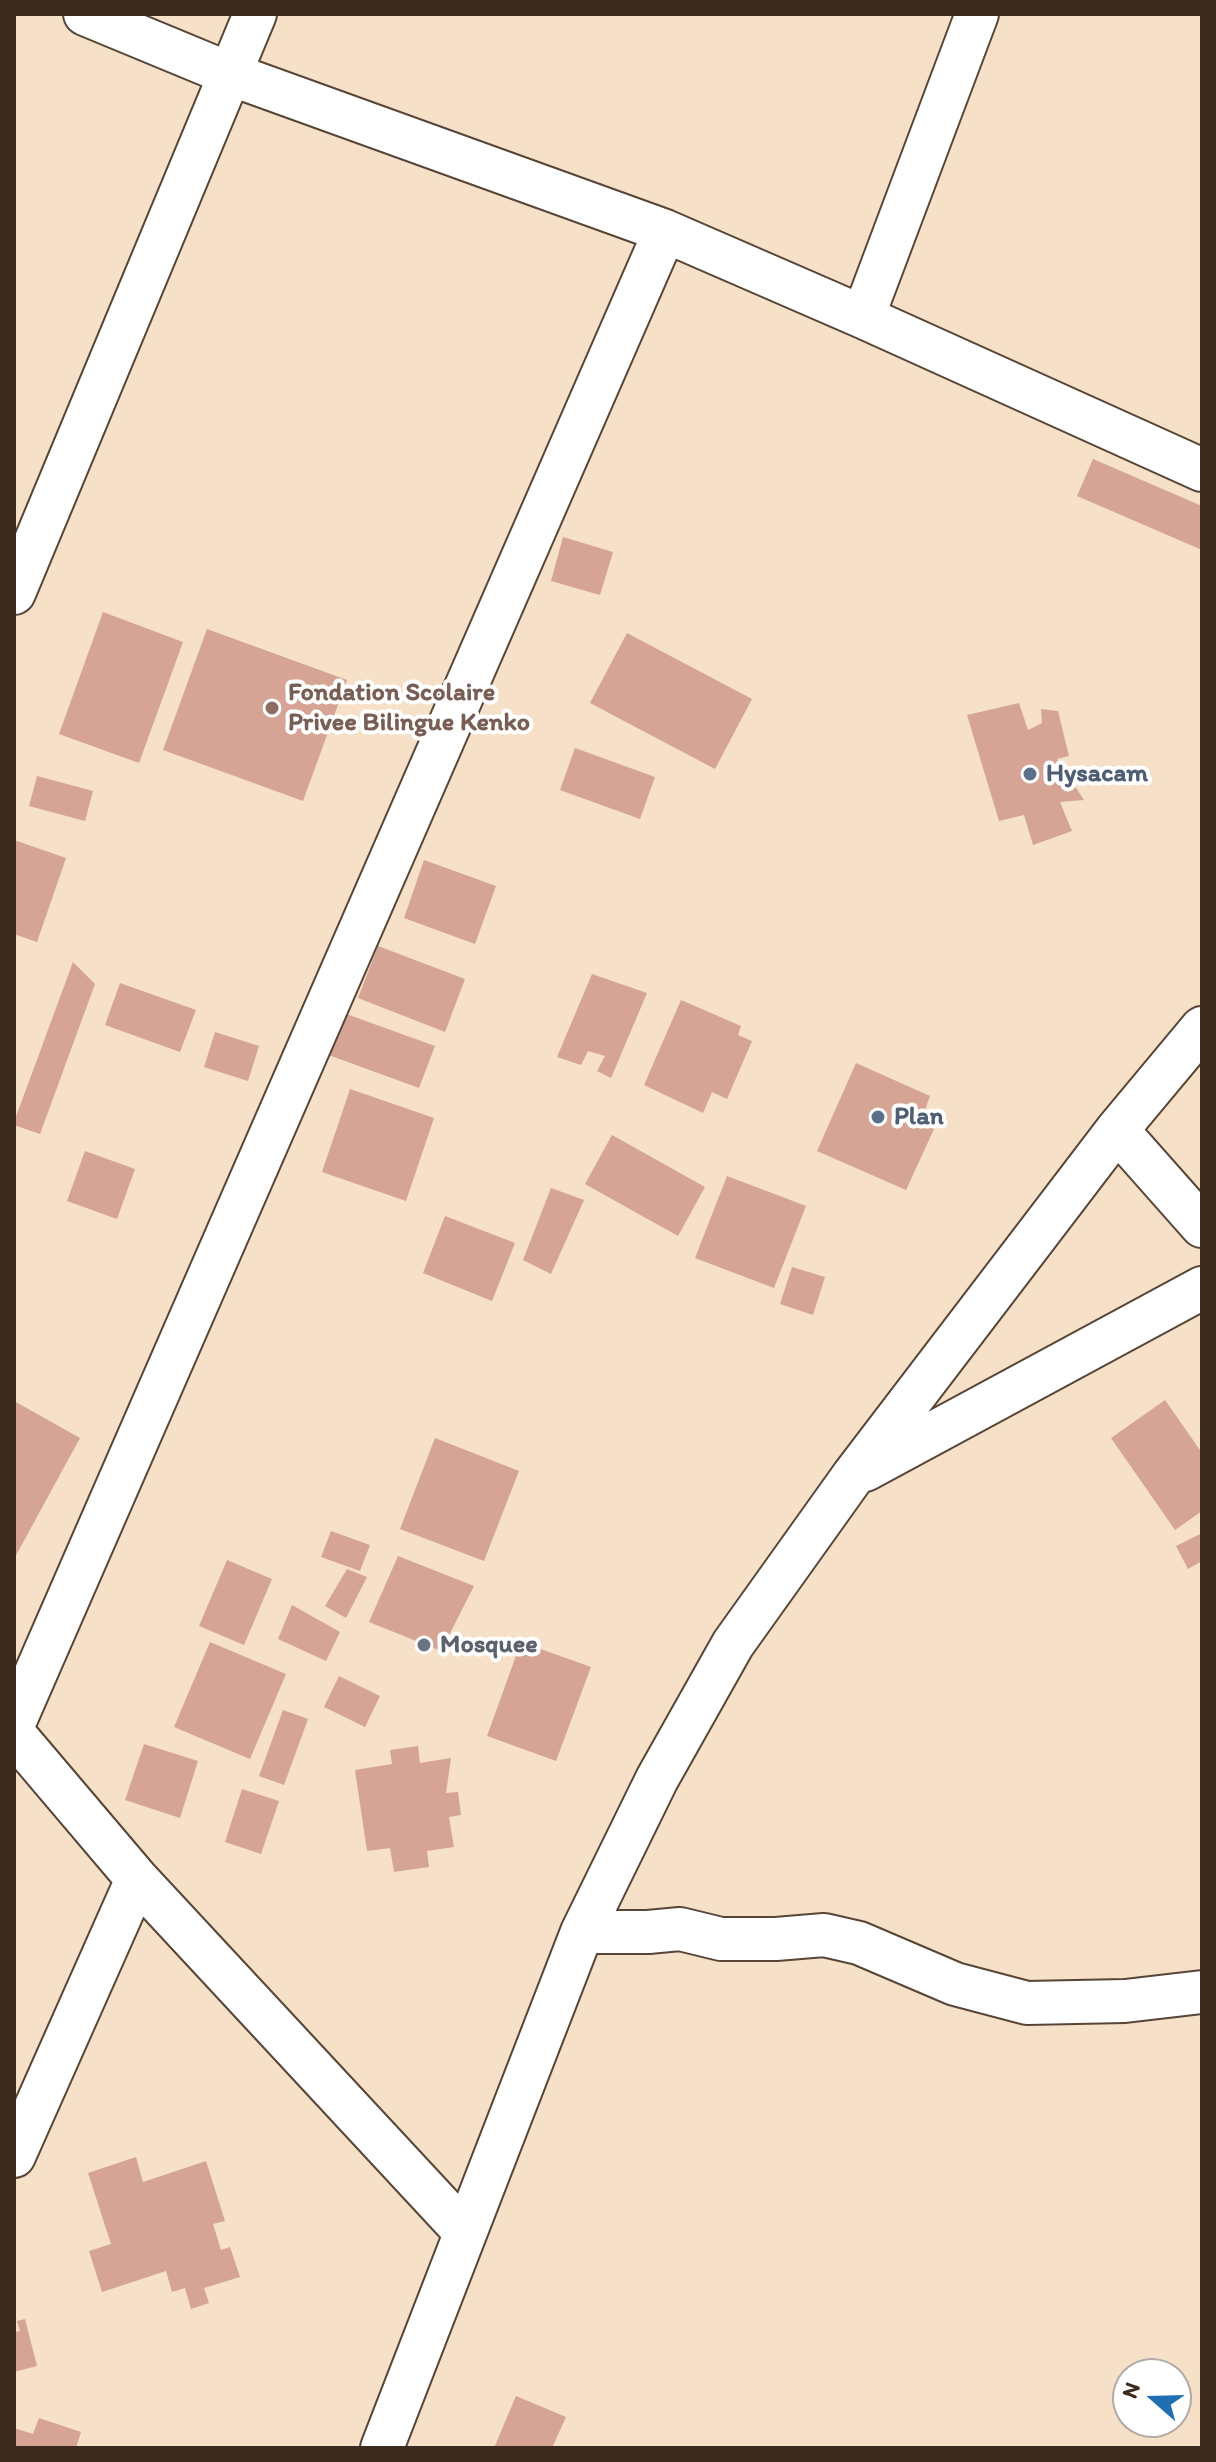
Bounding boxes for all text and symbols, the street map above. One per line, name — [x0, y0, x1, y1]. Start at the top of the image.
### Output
place label: Fondation Scolaire Privee Bilingue Kenko — [288, 677, 530, 738]
marker: Fondation Scolaire Privee Bilingue Kenko — [263, 699, 281, 717]
place label: Hysacam — [1046, 758, 1148, 790]
marker: Hysacam — [1021, 765, 1039, 783]
place label: Plan — [894, 1101, 944, 1133]
marker: Plan — [869, 1108, 887, 1126]
place label: Mosquee — [440, 1629, 538, 1661]
marker: Mosquee — [415, 1636, 433, 1654]
north arrow — [1112, 2358, 1192, 2438]
text: N — [1116, 2379, 1146, 2402]

